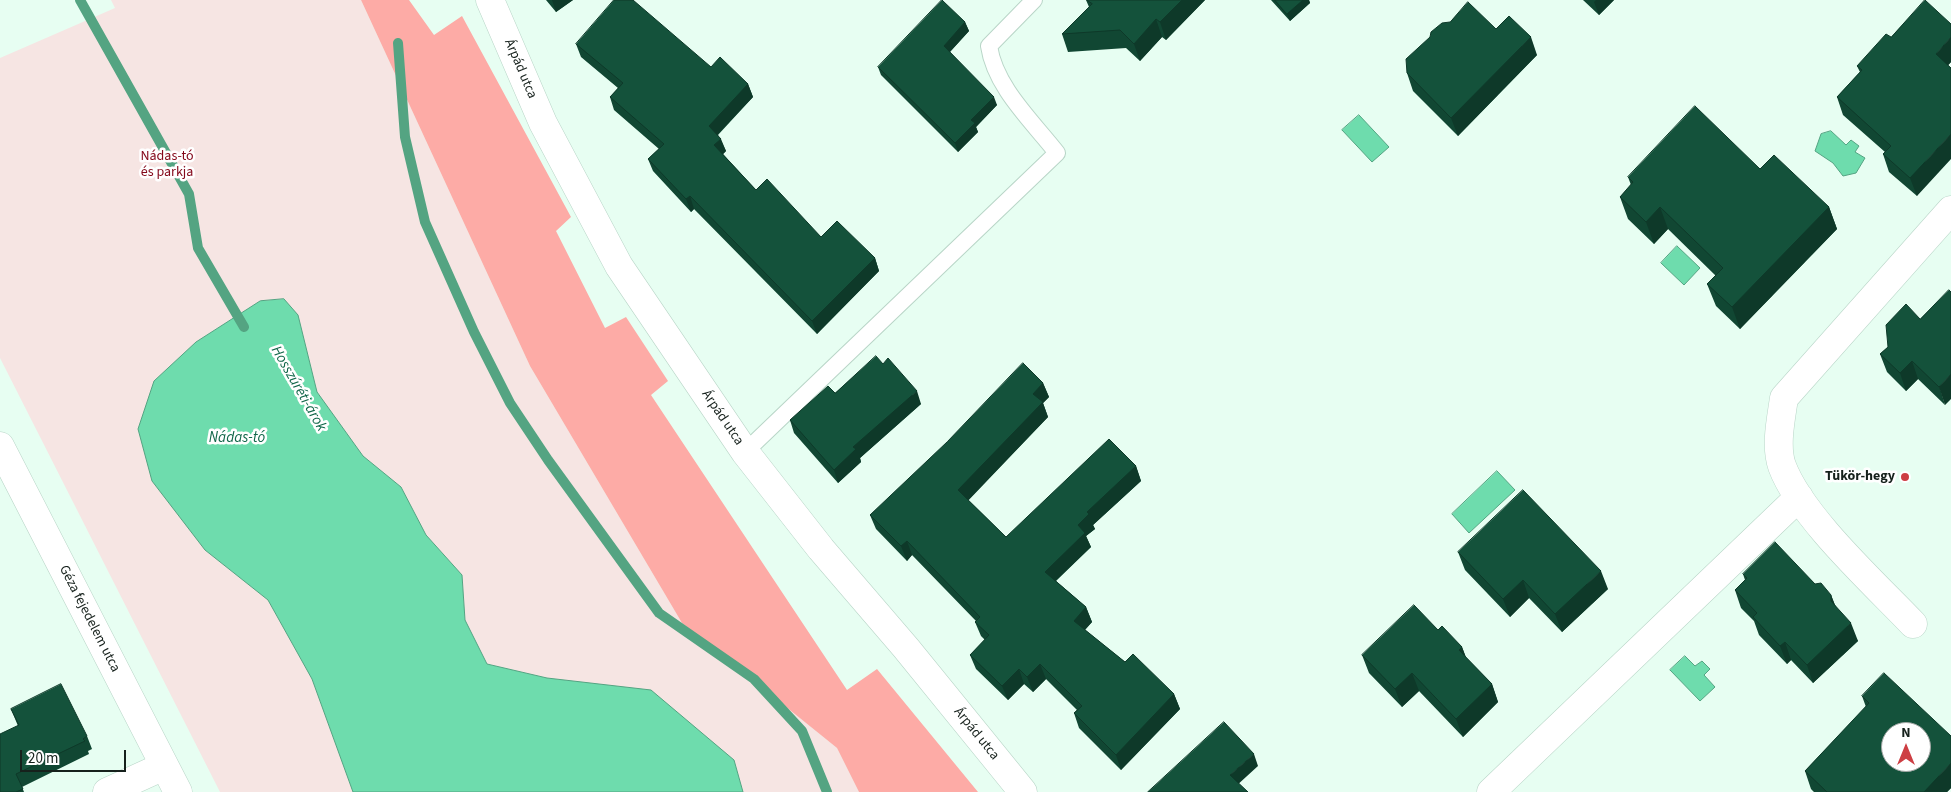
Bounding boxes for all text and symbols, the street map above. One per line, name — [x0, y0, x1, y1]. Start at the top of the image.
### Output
street label: Árpád utca — [500, 37, 540, 101]
park label: Nádas-tó és parkja — [140, 149, 194, 182]
water label: Hosszúréti-árok — [266, 343, 330, 435]
street label: Árpád utca — [697, 387, 747, 449]
water label: Nádas-tó — [209, 430, 265, 448]
place label: Tükör-hegy — [1825, 469, 1895, 485]
marker: Tükör-hegy — [1899, 471, 1911, 483]
street label: Géza fejedelem utca — [55, 563, 123, 675]
street label: Árpád utca — [950, 704, 1002, 764]
north arrow — [1881, 722, 1931, 772]
text: N — [1901, 723, 1911, 743]
scale bar — [22, 740, 129, 772]
text: 20 m — [28, 748, 58, 769]

